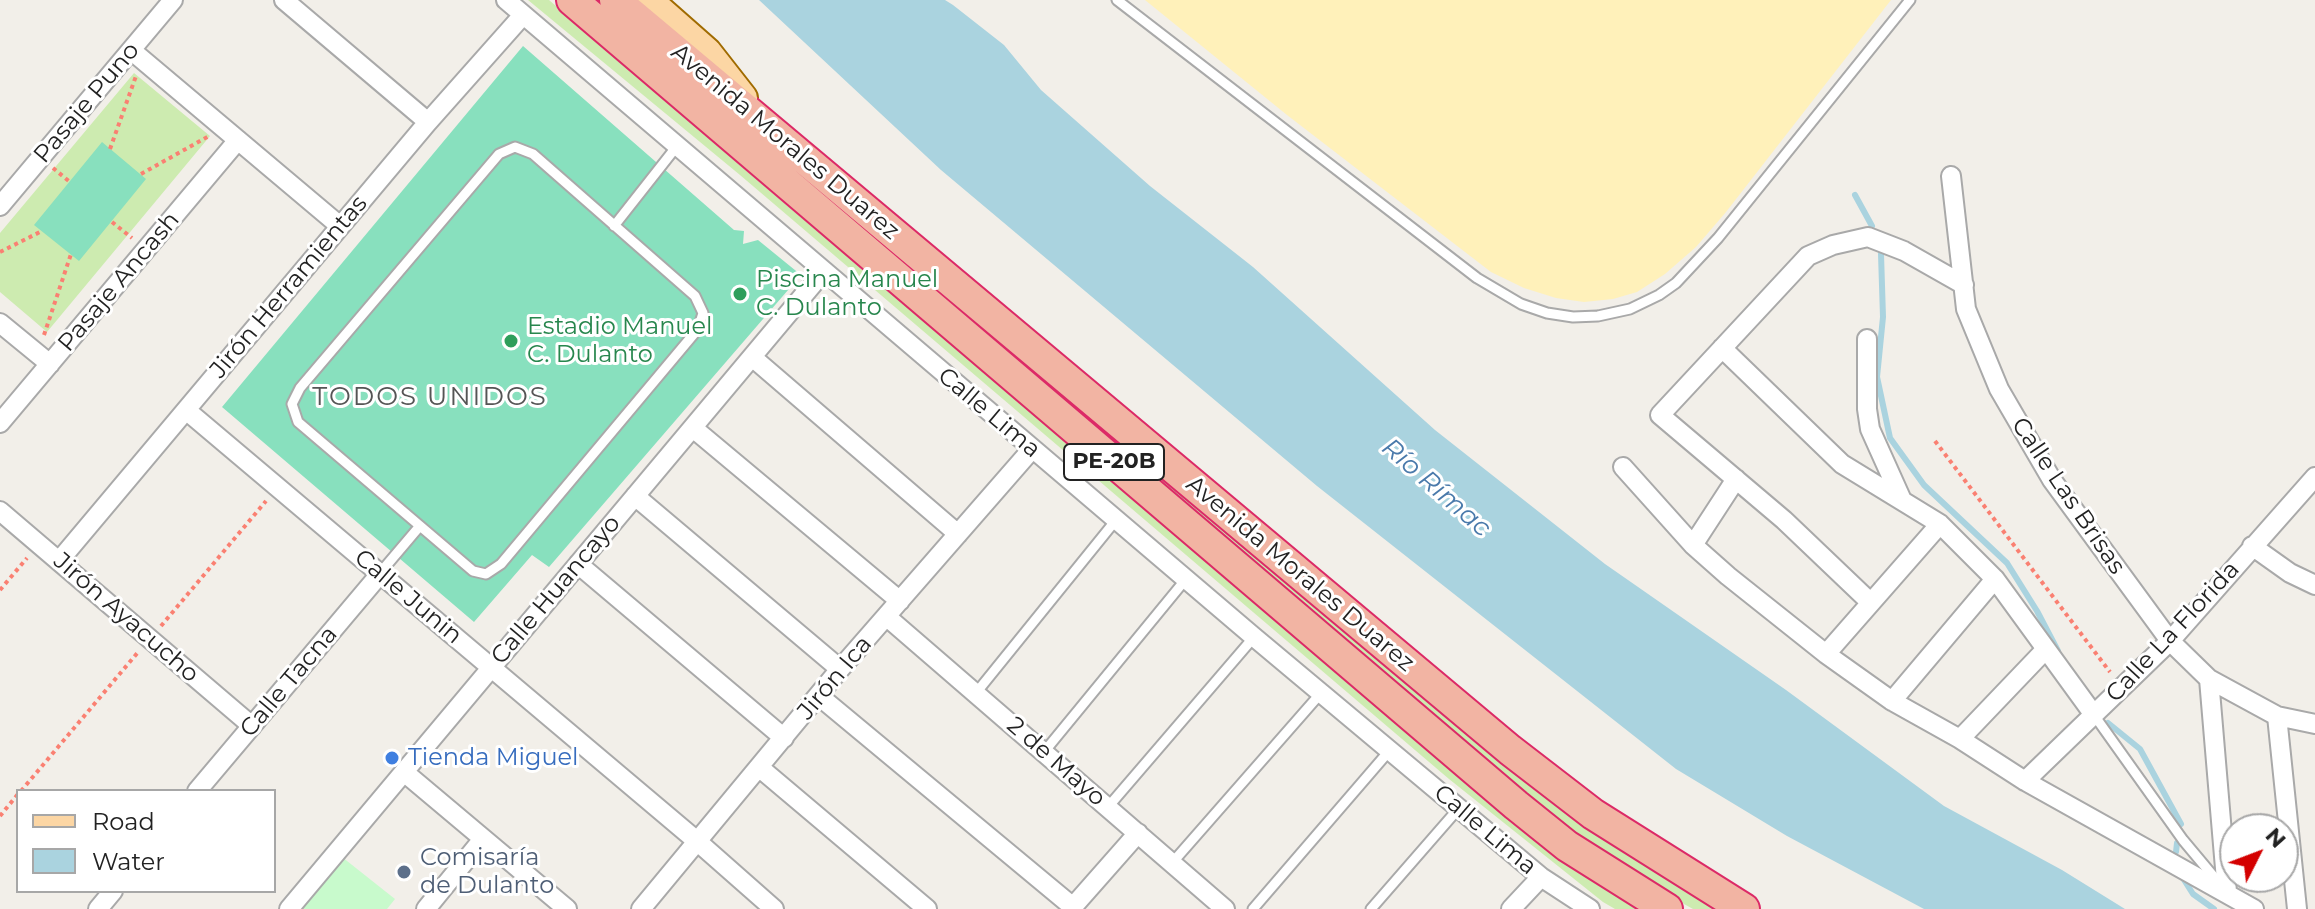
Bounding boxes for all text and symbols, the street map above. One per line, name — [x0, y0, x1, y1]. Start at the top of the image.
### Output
street label: Pasaje Puno — [28, 37, 146, 169]
street label: Avenida Morales Duarez — [665, 38, 905, 246]
street label: Jirón Herramientas — [204, 190, 374, 384]
street label: Pasaje Ancash — [52, 206, 186, 358]
place label: Piscina Manuel C. Dulanto — [756, 266, 938, 322]
marker: Piscina Manuel C. Dulanto — [731, 285, 749, 303]
place label: Estadio Manuel C. Dulanto — [527, 313, 712, 369]
marker: Estadio Manuel C. Dulanto — [502, 332, 520, 350]
street label: Calle Lima — [932, 362, 1046, 464]
district label: TODOS UNIDOS — [312, 381, 548, 413]
street label: Calle Las Brisas — [2005, 412, 2131, 580]
water label: Río Rímac — [1375, 432, 1497, 544]
road number: PE-20B — [1064, 444, 1164, 480]
street label: Avenida Morales Duarez — [1180, 470, 1420, 678]
street label: Calle Huancayo — [485, 510, 627, 670]
street label: Calle Junin — [348, 544, 468, 650]
street label: Jirón Ayacucho — [48, 547, 204, 689]
street label: Calle La Florida — [2100, 556, 2246, 708]
street label: Calle Tacna — [234, 621, 344, 743]
street label: Jirón Ica — [792, 630, 878, 726]
street label: 2 de Mayo — [1001, 711, 1111, 813]
place label: Tienda Miguel — [408, 744, 579, 772]
marker: Tienda Miguel — [383, 749, 401, 767]
street label: Calle Lima — [1428, 779, 1542, 881]
legend — [16, 789, 276, 893]
text: Road — [92, 807, 155, 836]
north arrow — [2219, 813, 2299, 893]
text: N — [2260, 822, 2292, 854]
place label: Comisaría de Dulanto — [420, 844, 554, 900]
text: Water — [92, 847, 165, 876]
marker: Comisaría de Dulanto — [395, 863, 413, 881]

